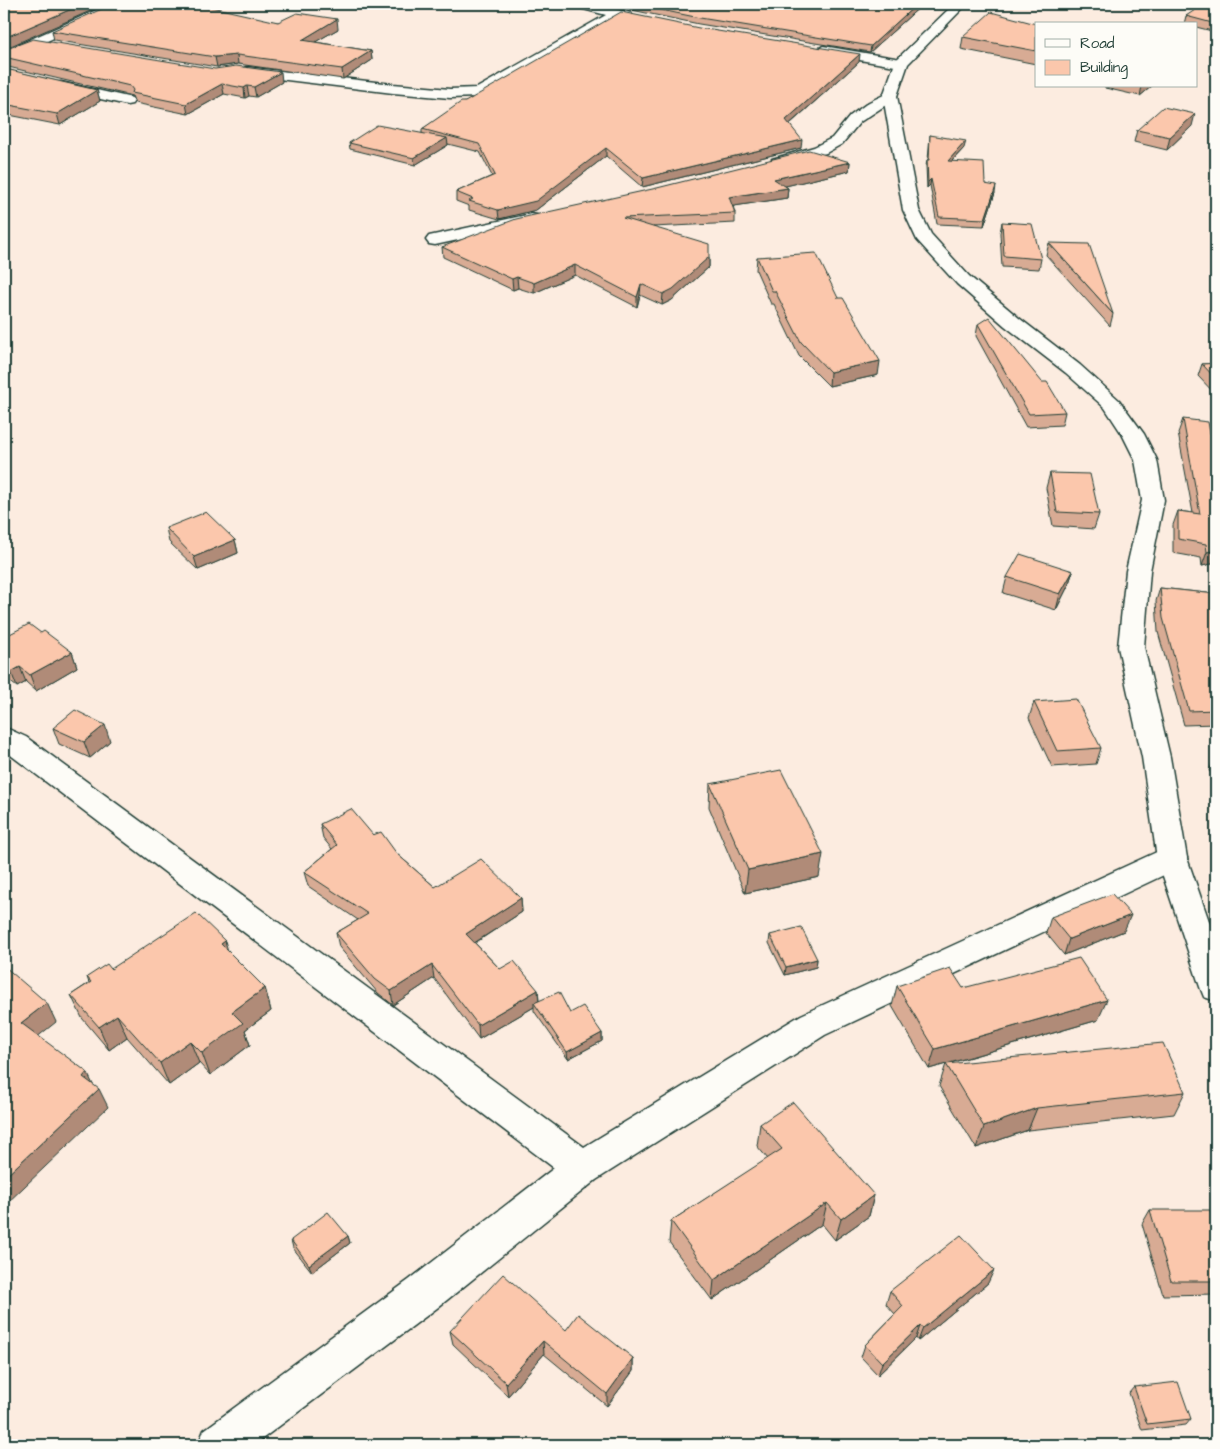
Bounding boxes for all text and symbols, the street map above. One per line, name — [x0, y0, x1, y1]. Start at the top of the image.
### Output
legend — [1035, 22, 1198, 88]
text: Road — [1080, 33, 1115, 54]
text: Building — [1080, 57, 1128, 79]

